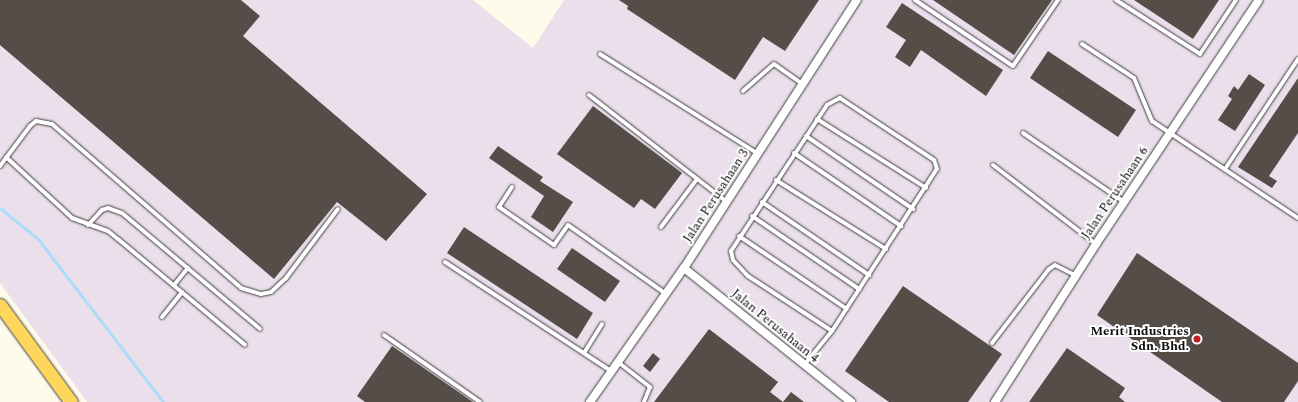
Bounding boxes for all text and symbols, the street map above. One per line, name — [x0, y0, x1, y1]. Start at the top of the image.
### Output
street label: Jalan Perusahaan 6 — [1078, 144, 1152, 242]
street label: Jalan Perusahaan 3 — [680, 146, 752, 246]
street label: Jalan Perusahaan 4 — [728, 286, 822, 366]
place label: Merit Industries Sdn. Bhd. — [1090, 324, 1189, 355]
marker: Merit Industries Sdn. Bhd. — [1192, 334, 1202, 344]

